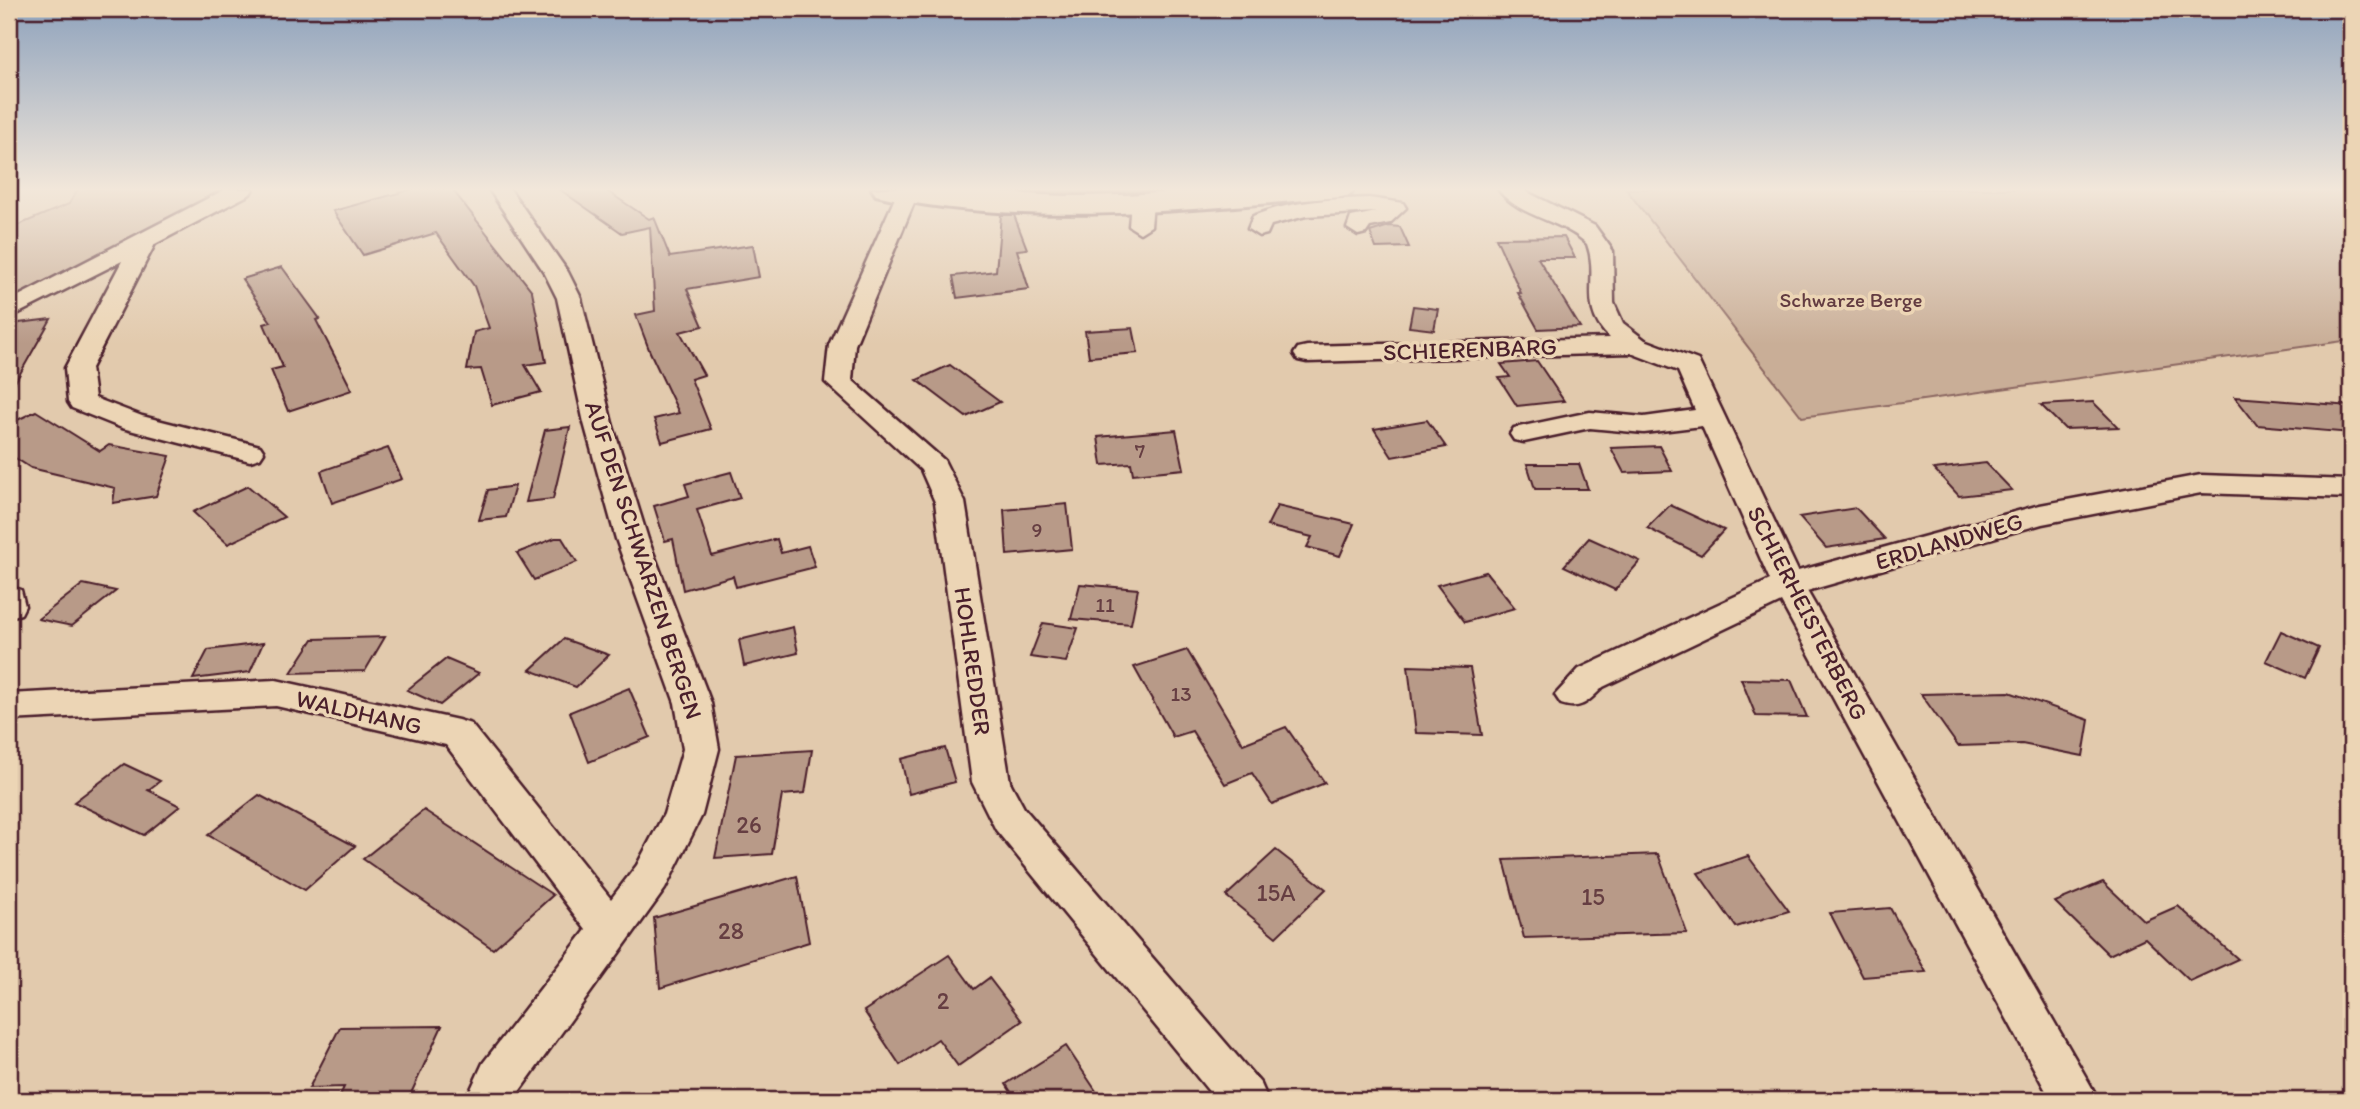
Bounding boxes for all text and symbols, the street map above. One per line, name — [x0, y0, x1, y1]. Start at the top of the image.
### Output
park label: Schwarze Berge — [1779, 287, 1923, 312]
street label: SCHIERENBARG — [1383, 331, 1557, 367]
street label: AUF DEN SCHWARZEN BERGEN — [579, 397, 709, 723]
house number: 7 — [1135, 438, 1145, 463]
street label: SCHIERHEISTERBERG — [1741, 501, 1875, 725]
street label: ERDLANDWEG — [1872, 506, 2026, 576]
house number: 9 — [1032, 517, 1042, 542]
street label: HOHLREDDER — [948, 585, 998, 737]
house number: 11 — [1095, 592, 1115, 617]
house number: 13 — [1170, 681, 1192, 706]
street label: WALDHANG — [293, 683, 425, 741]
house number: 26 — [736, 810, 762, 839]
house number: 15A — [1256, 878, 1296, 907]
house number: 15 — [1581, 882, 1605, 911]
house number: 28 — [718, 916, 744, 945]
house number: 2 — [937, 986, 950, 1015]

